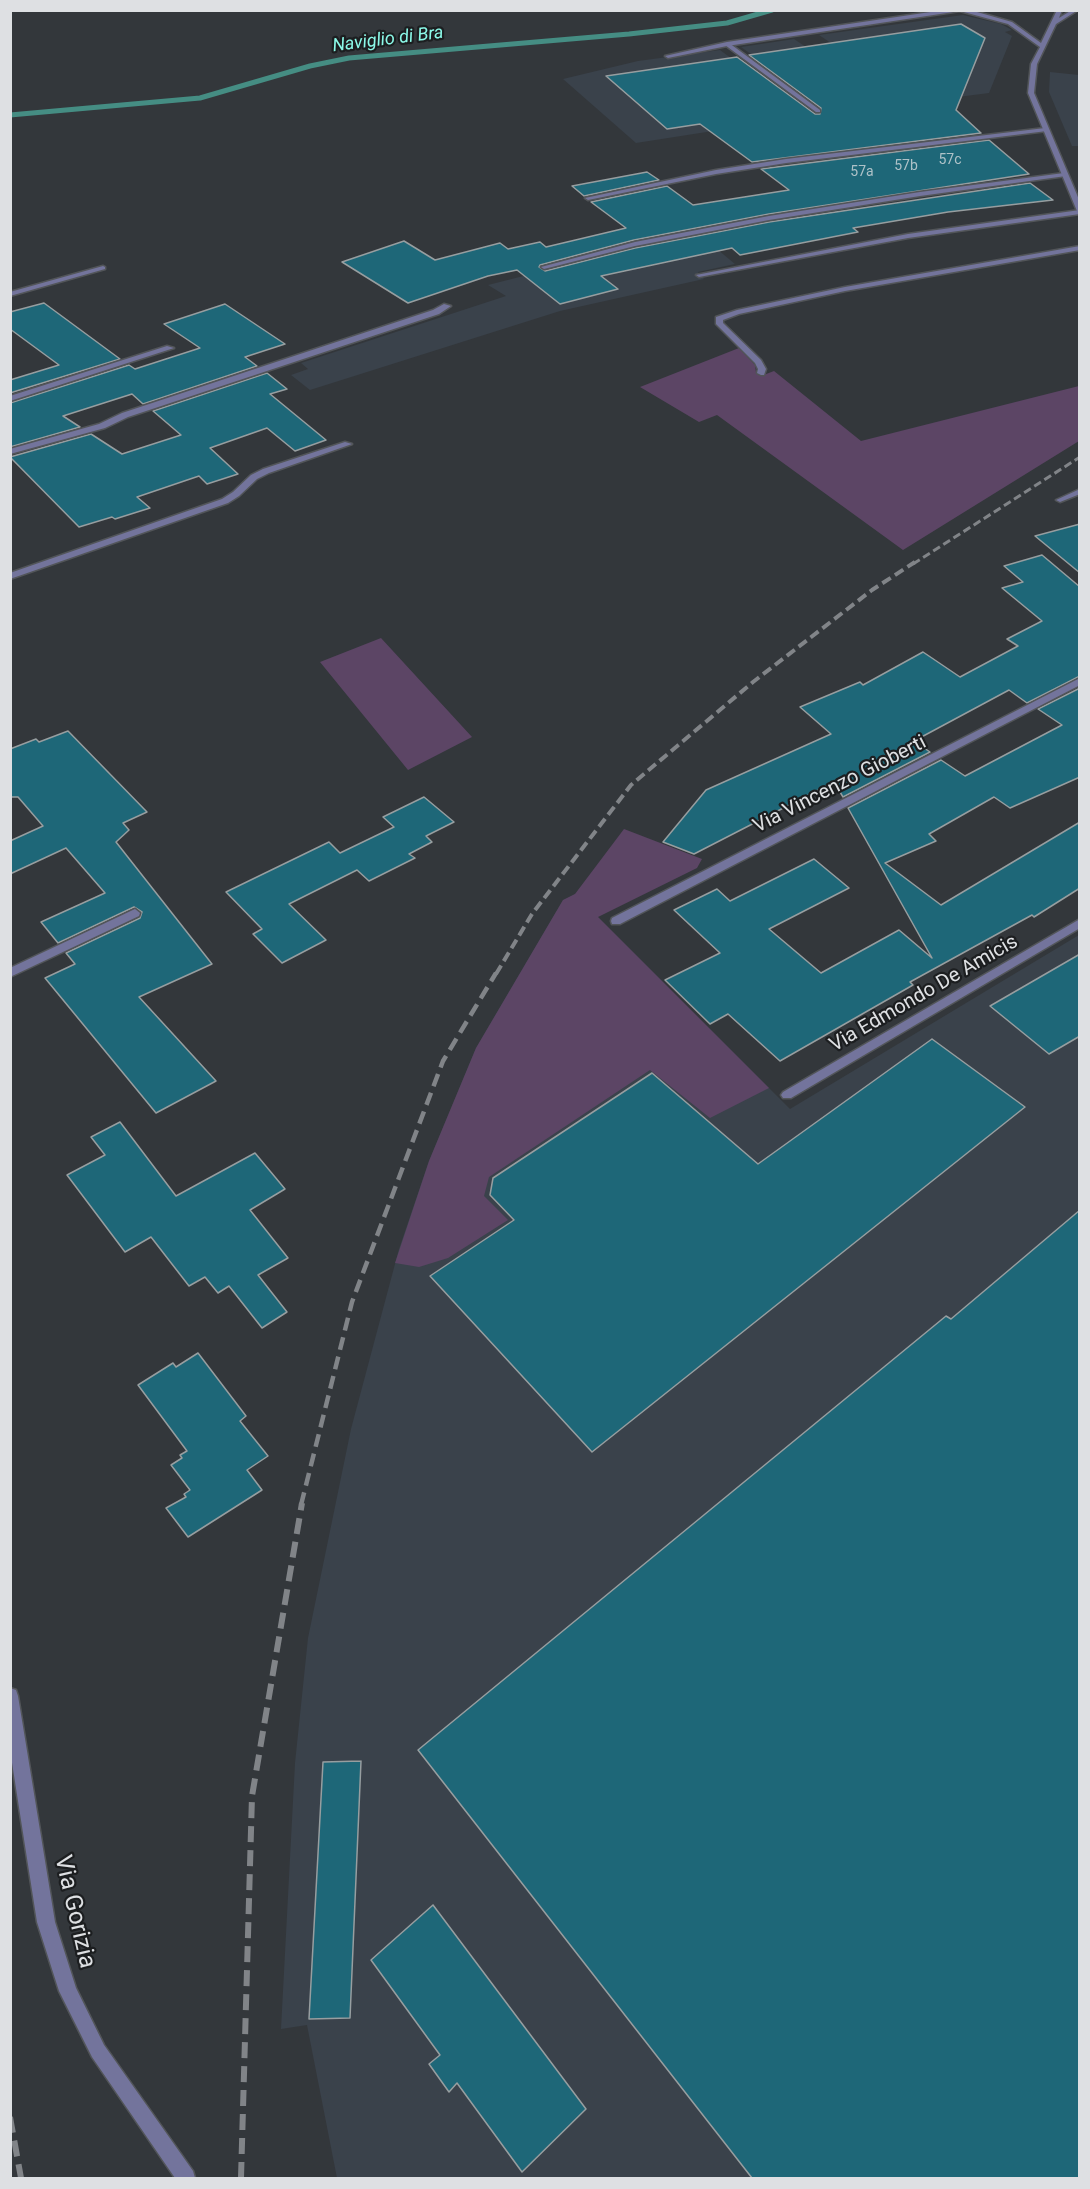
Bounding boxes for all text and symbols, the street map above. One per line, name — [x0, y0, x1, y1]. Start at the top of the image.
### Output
water label: Naviglio di Bra — [331, 22, 445, 58]
house number: 57c — [938, 152, 962, 168]
house number: 57b — [894, 158, 918, 174]
house number: 57a — [850, 164, 874, 180]
street label: Via Vincenzo Gioberti — [750, 731, 930, 839]
street label: Via Edmondo De Amicis — [826, 930, 1022, 1058]
street label: Via Gorizia — [47, 1853, 101, 1971]

